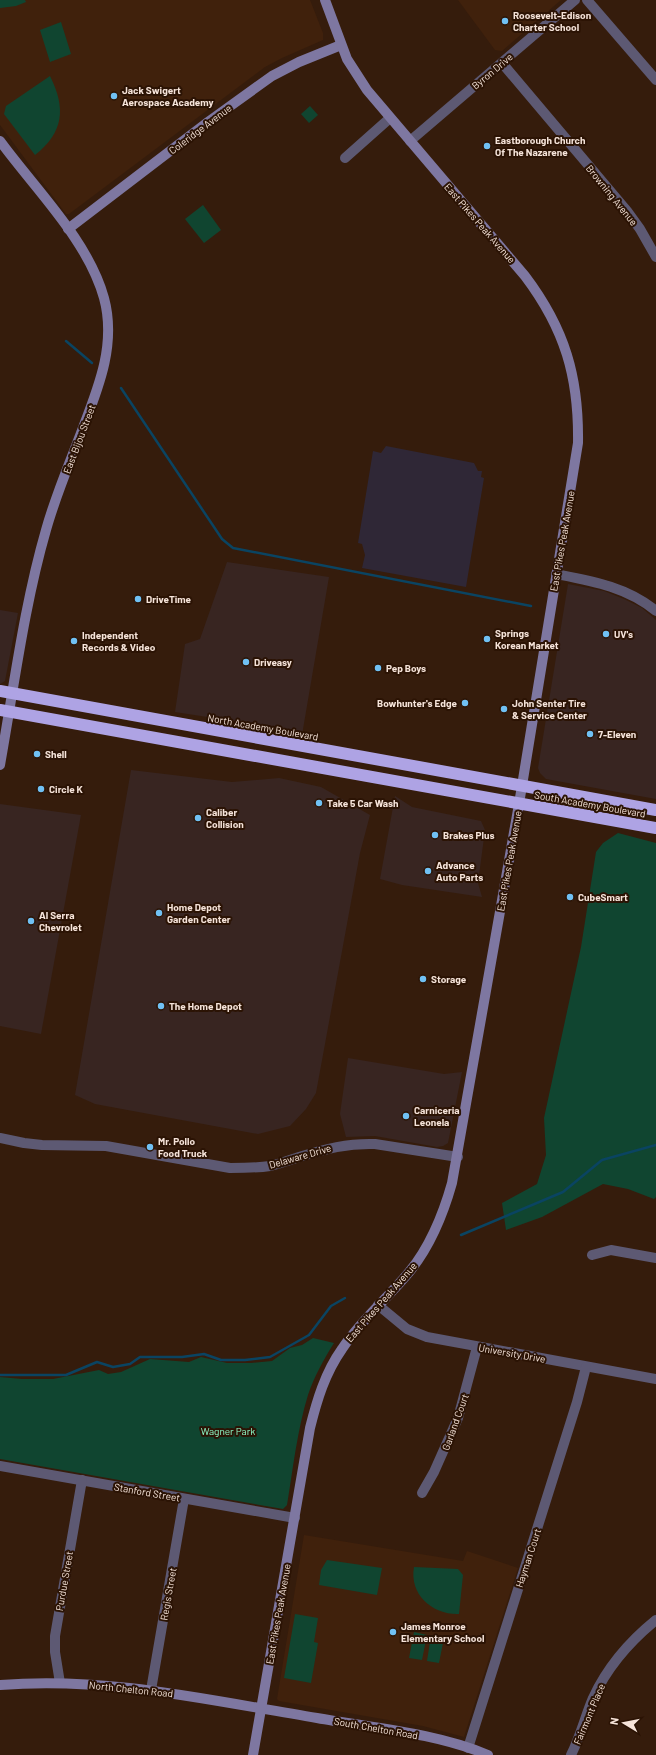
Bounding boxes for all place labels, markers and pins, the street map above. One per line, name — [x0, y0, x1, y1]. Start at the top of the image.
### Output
place label: Roosevelt-Edison Charter School — [513, 9, 591, 33]
marker: Roosevelt-Edison Charter School — [500, 16, 510, 26]
place label: Jack Swigert Aerospace Academy — [122, 84, 214, 108]
marker: Jack Swigert Aerospace Academy — [109, 91, 119, 101]
place label: Eastborough Church Of The Nazarene — [495, 134, 585, 158]
marker: Eastborough Church Of The Nazarene — [482, 141, 492, 151]
place label: DriveTime — [146, 593, 192, 605]
marker: DriveTime — [133, 594, 143, 604]
place label: Springs Korean Market — [495, 627, 559, 651]
place label: UV's — [614, 628, 633, 640]
place label: Independent Records & Video — [82, 629, 156, 653]
marker: UV's — [601, 629, 611, 639]
marker: Springs Korean Market — [482, 634, 492, 644]
marker: Independent Records & Video — [69, 636, 79, 646]
place label: Driveasy — [254, 656, 292, 668]
marker: Driveasy — [241, 657, 251, 667]
place label: Pep Boys — [386, 662, 426, 674]
marker: Pep Boys — [373, 663, 383, 673]
place label: Bowhunter's Edge — [377, 697, 458, 709]
place label: John Senter Tire & Service Center — [512, 697, 587, 721]
marker: Bowhunter's Edge — [460, 698, 470, 708]
marker: John Senter Tire & Service Center — [499, 704, 509, 714]
place label: 7-Eleven — [598, 728, 636, 740]
marker: 7-Eleven — [585, 729, 595, 739]
place label: Shell — [45, 748, 67, 760]
marker: Shell — [32, 749, 42, 759]
place label: Circle K — [49, 783, 84, 795]
marker: Circle K — [36, 784, 46, 794]
place label: Take 5 Car Wash — [327, 797, 399, 809]
marker: Take 5 Car Wash — [314, 798, 324, 808]
place label: Caliber Collision — [206, 806, 244, 830]
marker: Caliber Collision — [193, 813, 203, 823]
place label: Brakes Plus — [443, 829, 494, 841]
marker: Brakes Plus — [430, 830, 440, 840]
place label: Advance Auto Parts — [436, 859, 483, 883]
marker: Advance Auto Parts — [423, 866, 433, 876]
place label: CubeSmart — [578, 891, 628, 903]
marker: CubeSmart — [565, 892, 575, 902]
place label: Home Depot Garden Center — [167, 901, 231, 925]
marker: Home Depot Garden Center — [154, 908, 164, 918]
place label: Al Serra Chevrolet — [39, 909, 82, 933]
marker: Al Serra Chevrolet — [26, 916, 36, 926]
place label: Storage — [431, 973, 467, 985]
marker: Storage — [418, 974, 428, 984]
place label: The Home Depot — [169, 1000, 242, 1012]
marker: The Home Depot — [156, 1001, 166, 1011]
place label: Carniceria Leonela — [414, 1104, 460, 1128]
marker: Carniceria Leonela — [401, 1111, 411, 1121]
place label: Mr. Pollo Food Truck — [158, 1135, 208, 1159]
marker: Mr. Pollo Food Truck — [145, 1142, 155, 1152]
place label: James Monroe Elementary School — [401, 1620, 484, 1644]
marker: James Monroe Elementary School — [388, 1627, 398, 1637]

